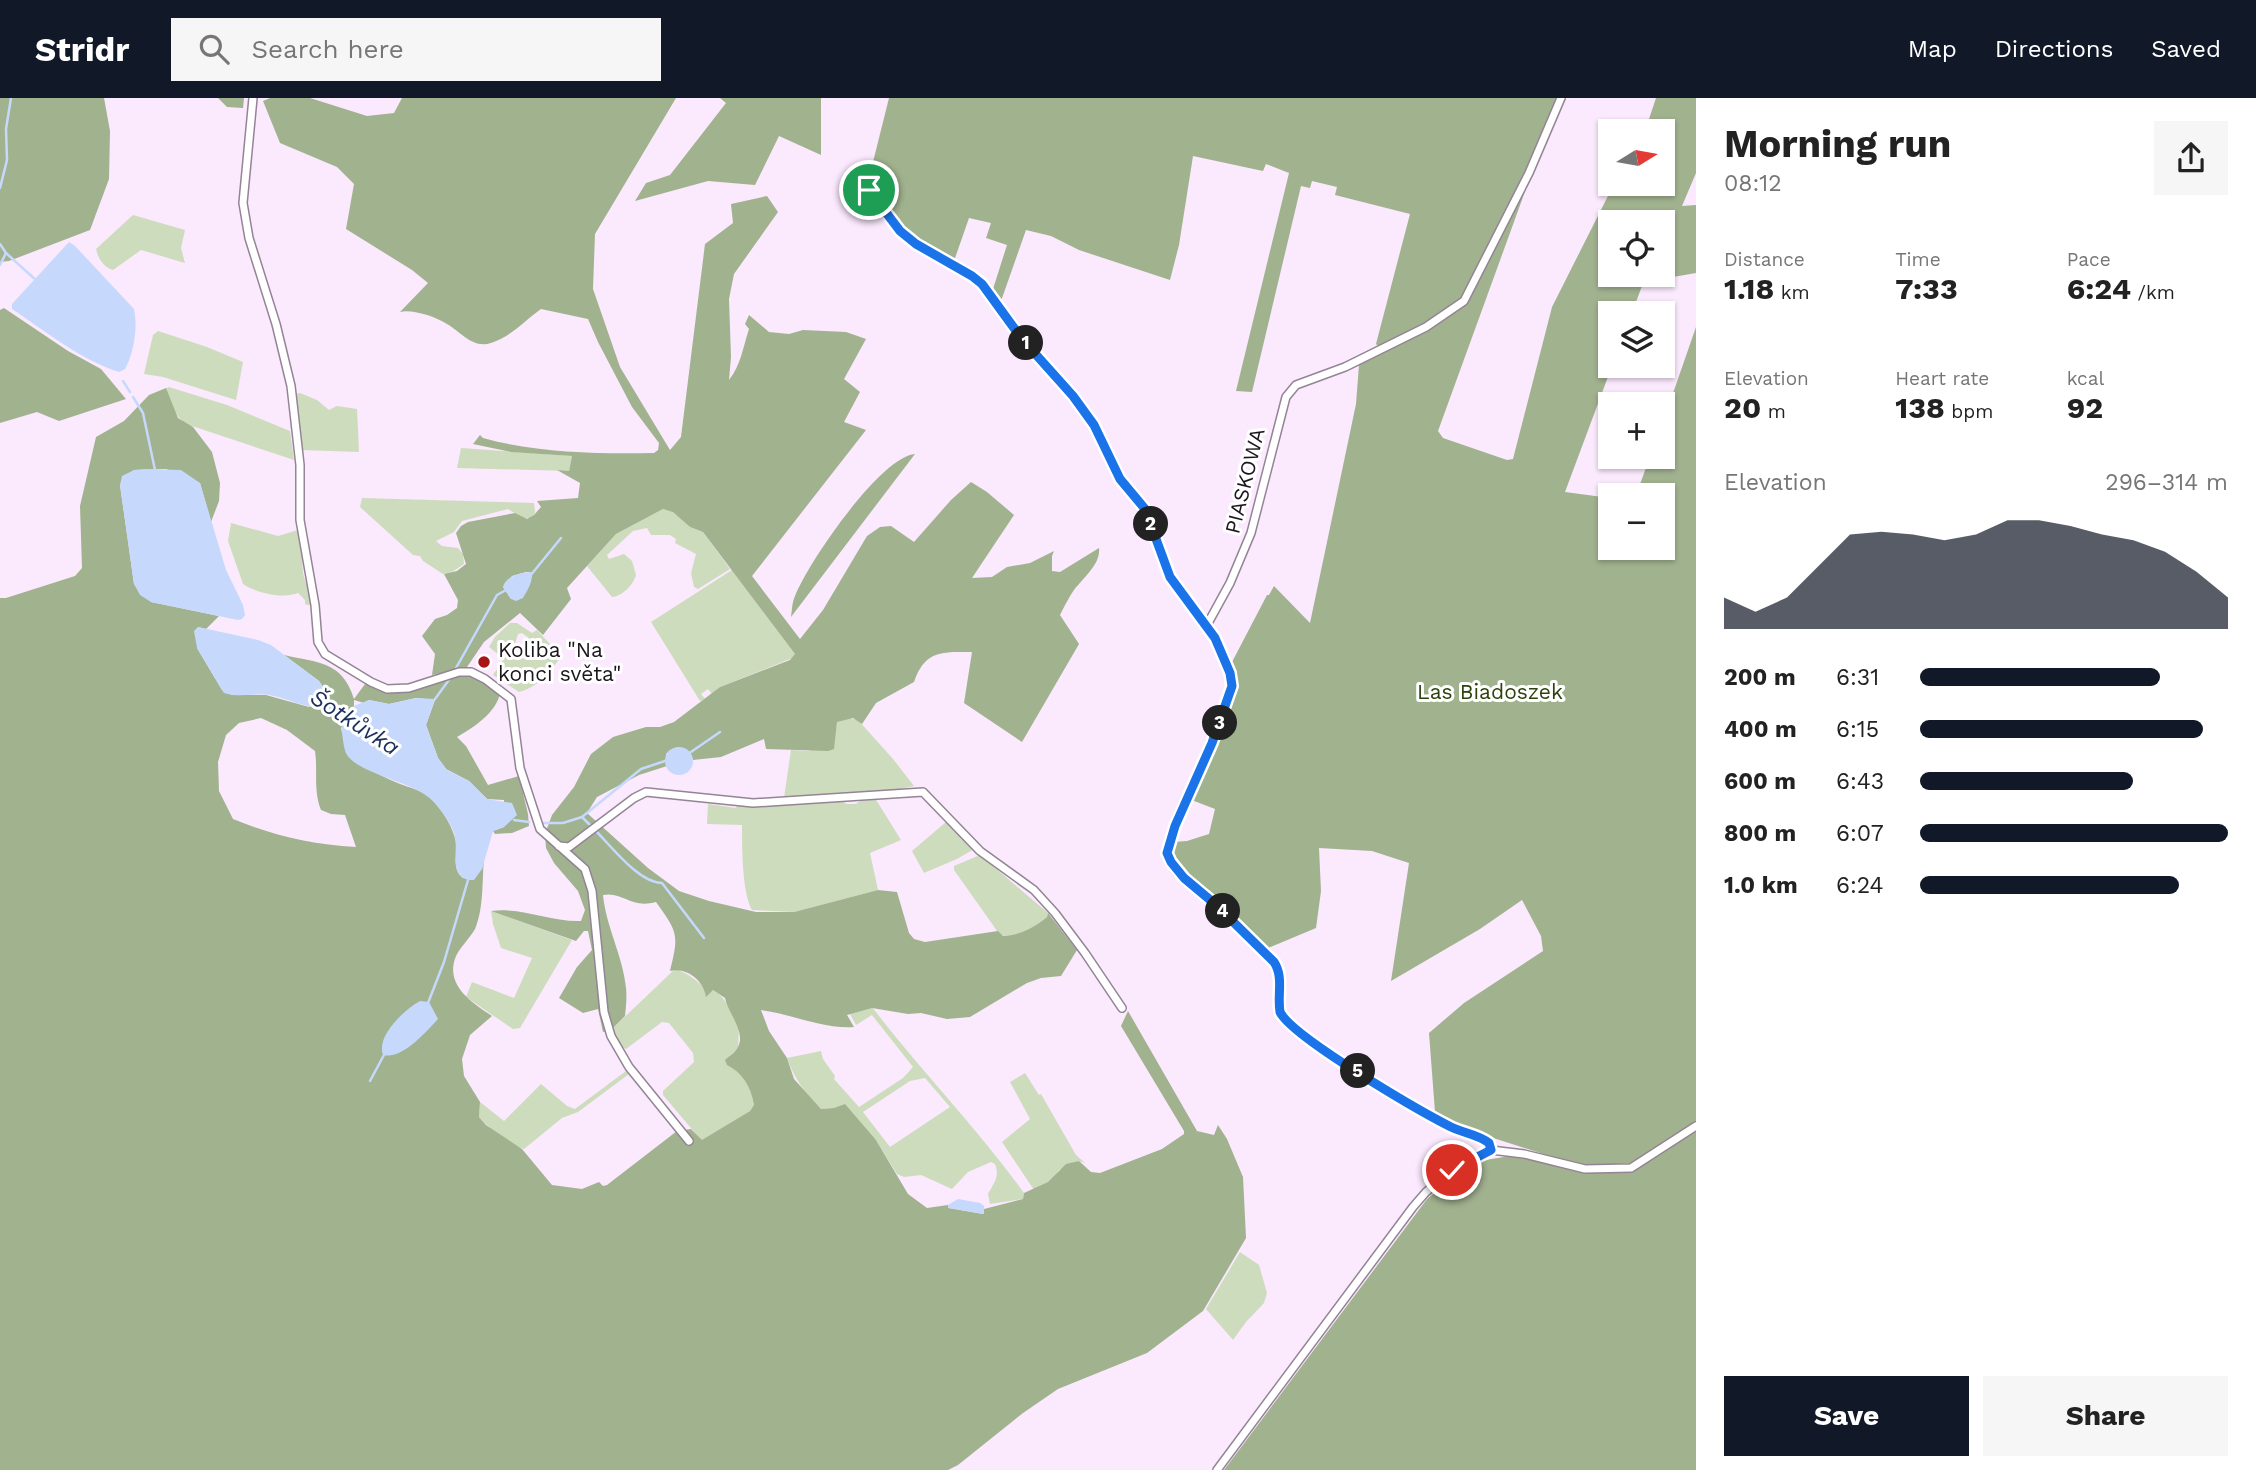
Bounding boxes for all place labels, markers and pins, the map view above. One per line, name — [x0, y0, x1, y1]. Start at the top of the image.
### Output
pin — [839, 160, 899, 220]
pin: 1 — [1009, 326, 1044, 360]
pin: 2 — [1134, 506, 1168, 542]
place label: Koliba "Na konci světa" — [498, 637, 621, 686]
marker: Koliba "Na konci světa" — [476, 654, 492, 670]
pin: 3 — [1202, 706, 1238, 740]
pin: 4 — [1206, 894, 1240, 928]
pin: 5 — [1340, 1054, 1376, 1088]
pin — [1422, 1140, 1482, 1200]

